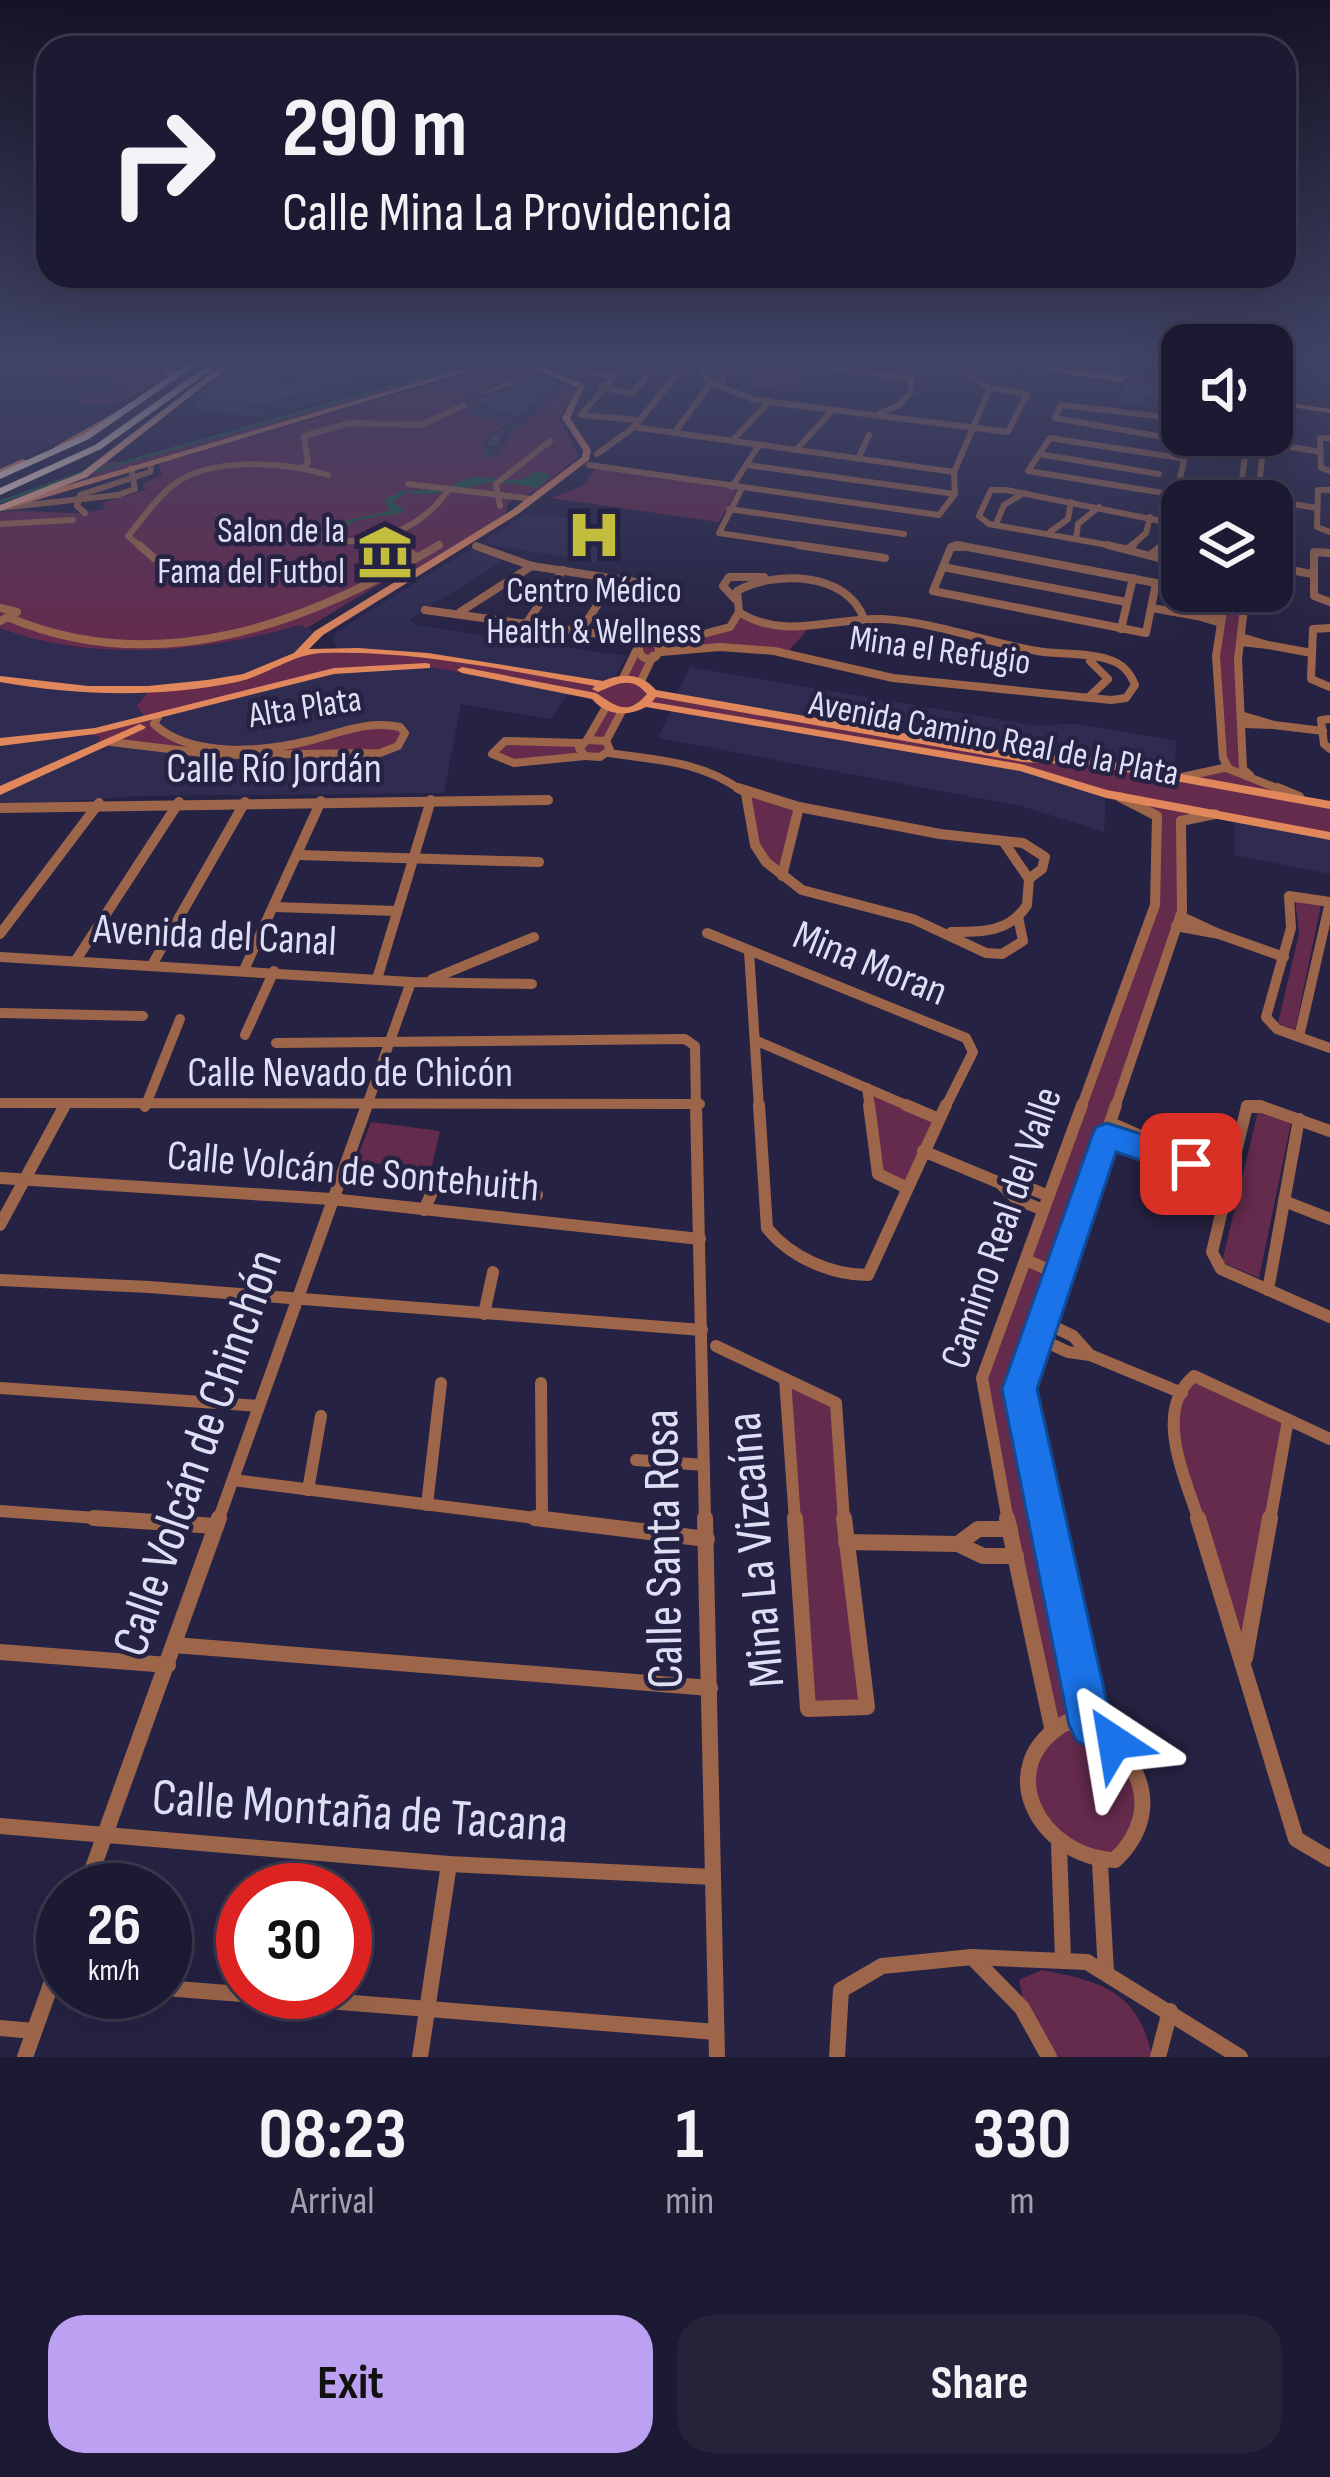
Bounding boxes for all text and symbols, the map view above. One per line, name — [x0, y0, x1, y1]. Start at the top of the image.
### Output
text: 290 m — [282, 79, 467, 180]
icon: right — [84, 84, 240, 240]
text: Calle Mina La Providencia — [282, 181, 733, 246]
map controls — [1161, 324, 1293, 612]
button: sound — [1161, 324, 1293, 456]
button: layers — [1161, 480, 1293, 612]
hospital icon: Centro Médico Health & Wellness — [565, 506, 623, 564]
place label: Salon de la Fama del Futbol — [157, 510, 345, 594]
museum icon: Salon de la Fama del Futbol — [356, 523, 414, 581]
place label: Centro Médico Health & Wellness — [486, 570, 702, 654]
street label: Mina el Refugio — [847, 617, 1033, 685]
street label: Alta Plata — [245, 678, 364, 738]
street label: Avenida Camino Real de la Plata — [805, 682, 1182, 796]
street label: Calle Río Jordán — [166, 744, 382, 795]
street label: Avenida del Canal — [91, 904, 338, 968]
street label: Mina Moran — [786, 910, 954, 1018]
street label: Calle Nevado de Chicón — [187, 1048, 513, 1099]
street label: Camino Real del Valle — [930, 1081, 1074, 1375]
pin — [1140, 1113, 1242, 1215]
street label: Calle Volcán de Sontehuith — [165, 1130, 541, 1214]
icon: arrive — [1158, 1131, 1224, 1197]
street label: Calle Volcán de Chinchón — [100, 1242, 296, 1664]
street label: Calle Santa Rosa — [631, 1409, 697, 1689]
street label: Mina La Vizcaína — [714, 1410, 798, 1690]
position arrow — [1051, 1679, 1177, 1805]
street label: Calle Montaña de Tacana — [150, 1767, 570, 1857]
speed limit sign: 30 — [216, 1863, 372, 2019]
text: 26 — [87, 1890, 141, 1962]
text: km/h — [88, 1953, 140, 1989]
text: 08:23 — [258, 2092, 407, 2179]
text: 1 — [676, 2092, 704, 2179]
text: 330 — [973, 2092, 1071, 2179]
text: Arrival — [291, 2178, 375, 2225]
text: min — [665, 2178, 714, 2225]
text: m — [1010, 2178, 1035, 2225]
button: Exit — [48, 2315, 653, 2453]
button: Share — [677, 2315, 1282, 2453]

